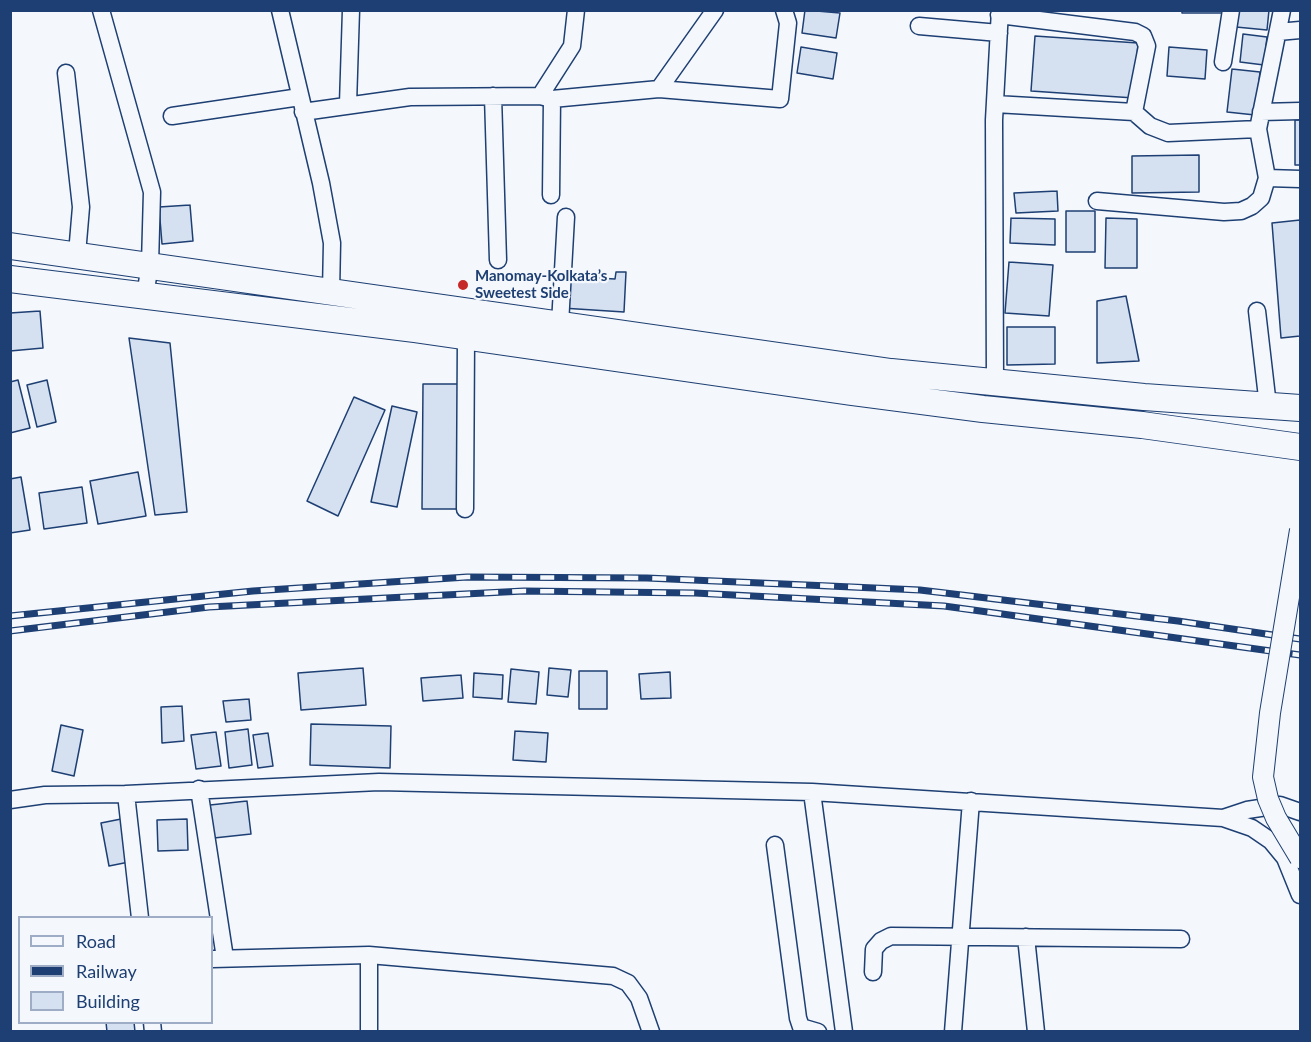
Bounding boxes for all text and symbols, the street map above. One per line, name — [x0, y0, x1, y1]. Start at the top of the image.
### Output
place label: Manomay-Kolkata’s Sweetest Side — [475, 267, 607, 302]
marker: Manomay-Kolkata’s Sweetest Side — [456, 278, 470, 292]
legend — [18, 916, 213, 1024]
text: Road — [76, 930, 116, 952]
text: Railway — [76, 960, 137, 982]
text: Building — [76, 990, 140, 1012]

